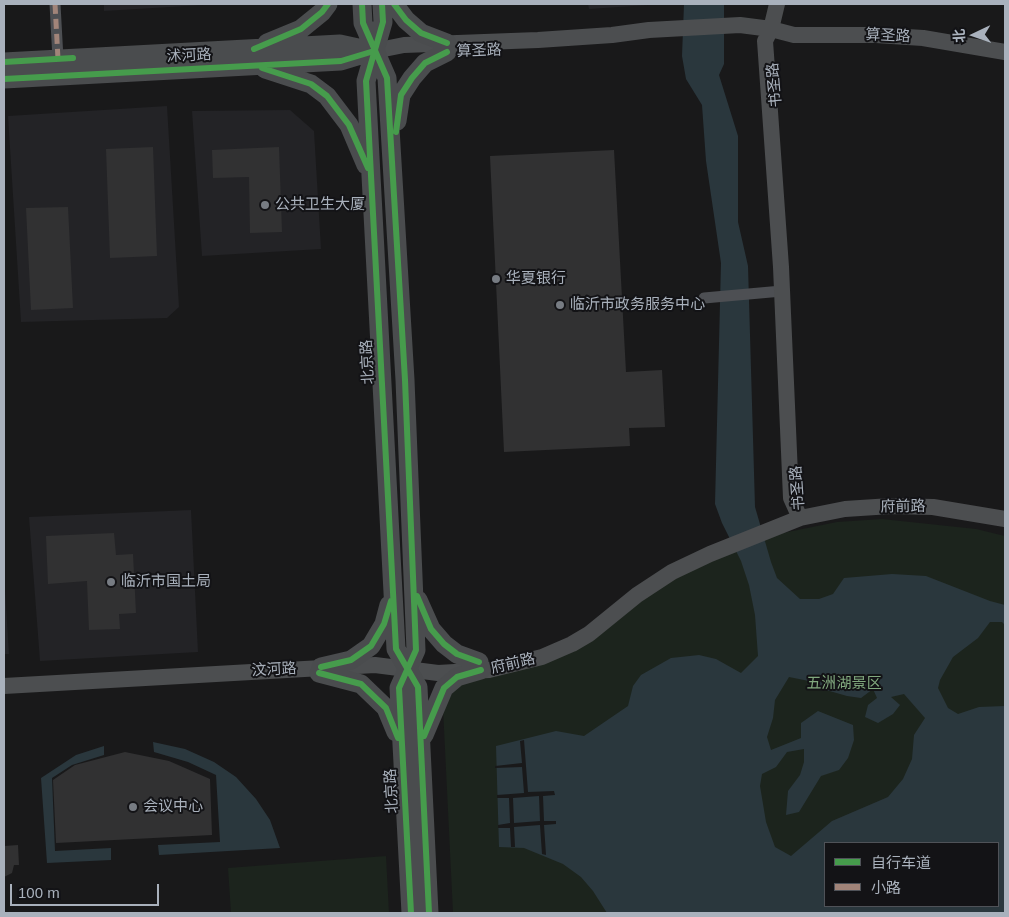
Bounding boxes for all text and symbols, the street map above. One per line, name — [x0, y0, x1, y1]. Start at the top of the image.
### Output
north arrow — [949, 10, 999, 60]
street label: 算圣路 — [865, 26, 911, 46]
text: 北 — [951, 28, 967, 43]
street label: 算圣路 — [456, 41, 502, 61]
street label: 沭河路 — [166, 46, 212, 66]
street label: 书圣路 — [764, 62, 786, 108]
place label: 公共卫生大厦 — [275, 196, 365, 214]
marker: 公共卫生大厦 — [259, 199, 271, 211]
place label: 华夏银行 — [506, 270, 566, 288]
marker: 华夏银行 — [490, 273, 502, 285]
place label: 临沂市政务服务中心 — [570, 296, 705, 314]
marker: 临沂市政务服务中心 — [554, 299, 566, 311]
street label: 北京路 — [358, 339, 378, 385]
street label: 书圣路 — [787, 465, 809, 511]
street label: 府前路 — [880, 498, 926, 516]
place label: 临沂市国土局 — [121, 573, 211, 591]
marker: 临沂市国土局 — [105, 576, 117, 588]
street label: 府前路 — [489, 650, 537, 678]
street label: 汶河路 — [251, 660, 297, 680]
park label: 五洲湖景区 — [807, 675, 881, 693]
street label: 北京路 — [382, 768, 402, 814]
place label: 会议中心 — [143, 798, 203, 816]
marker: 会议中心 — [127, 801, 139, 813]
legend — [824, 842, 999, 907]
text: 自行车道 — [871, 854, 931, 871]
scale bar — [12, 874, 161, 906]
text: 小路 — [871, 879, 901, 896]
text: 100 m — [18, 884, 60, 901]

